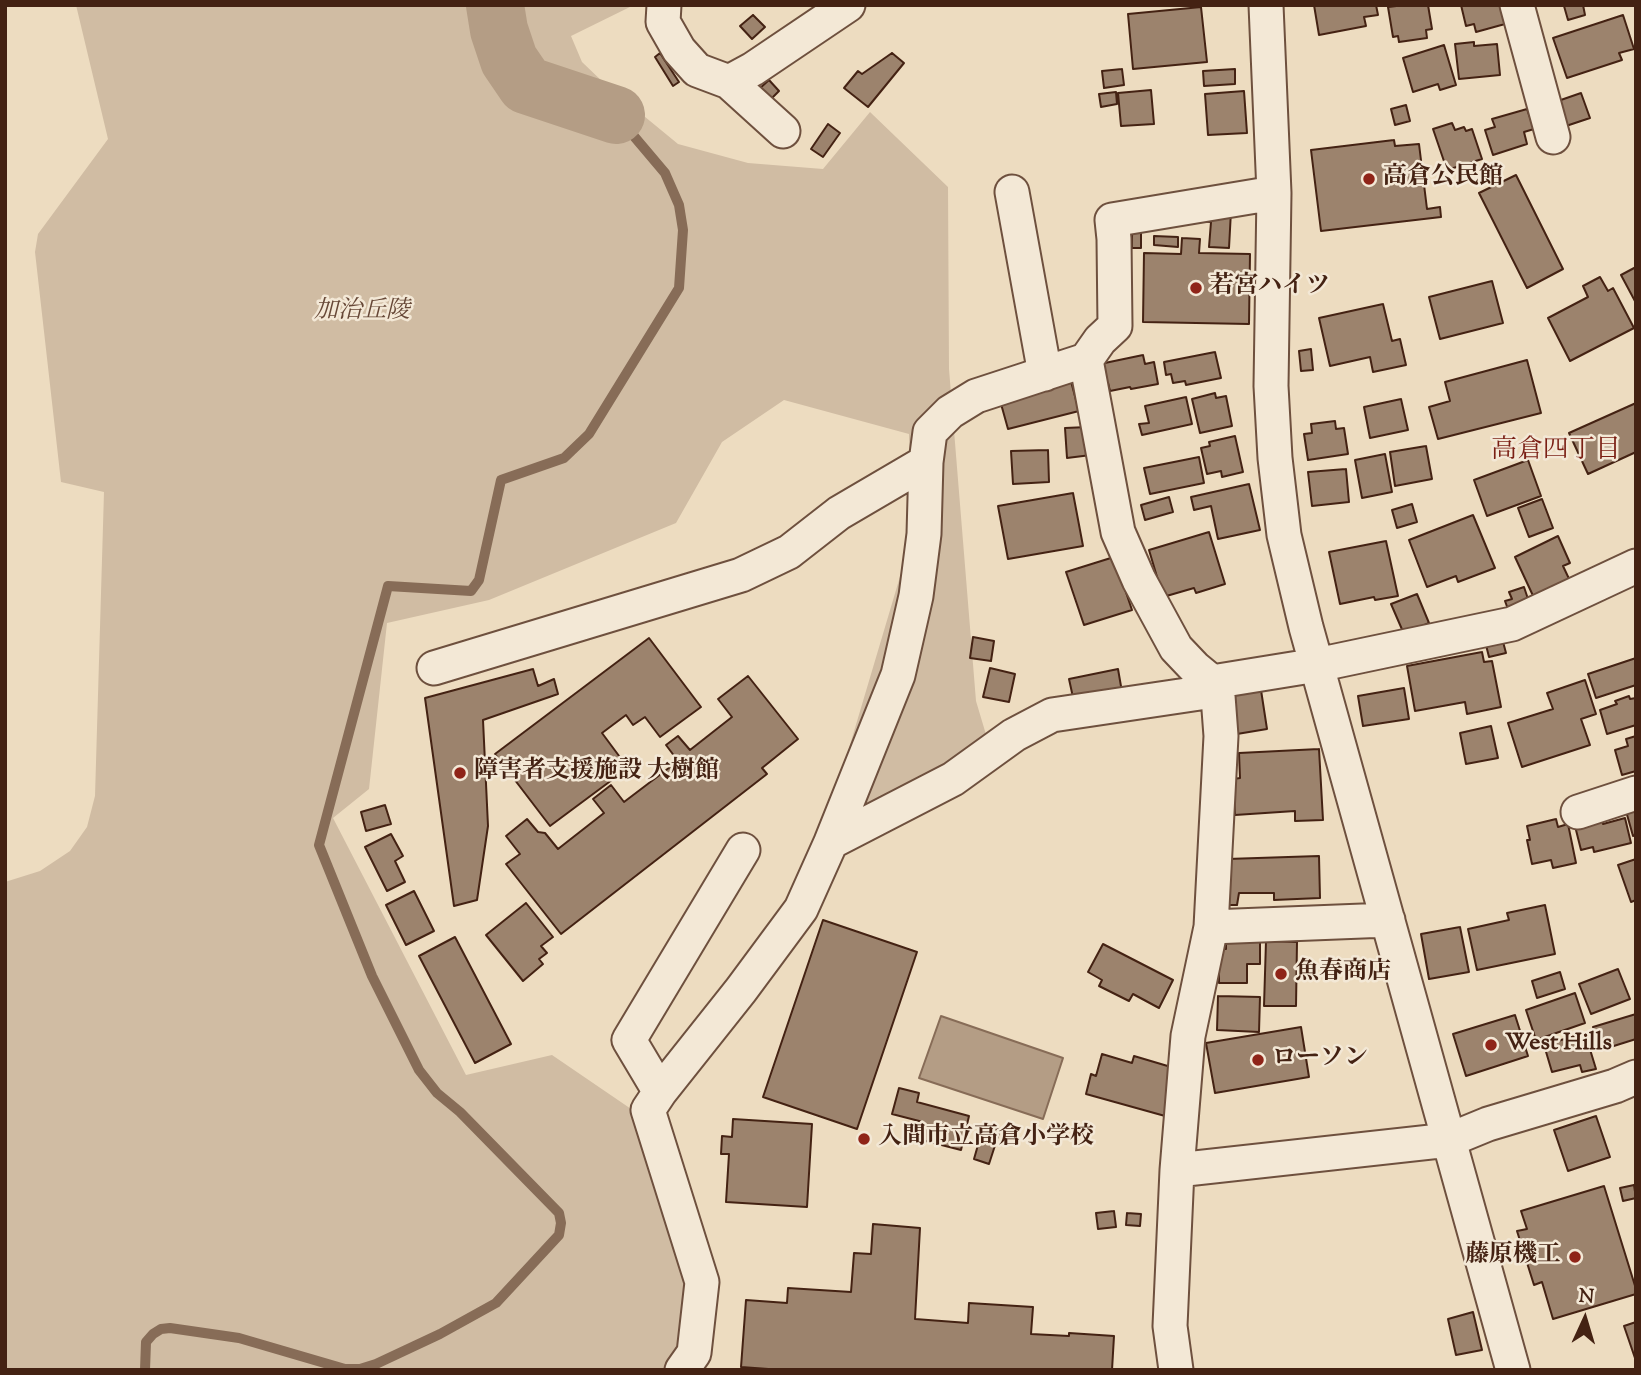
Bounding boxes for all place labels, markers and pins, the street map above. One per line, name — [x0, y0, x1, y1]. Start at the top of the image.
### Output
place label: 高倉公民館 — [1383, 165, 1503, 193]
marker: 高倉公民館 — [1361, 171, 1377, 187]
place label: 若宮ハイツ — [1210, 274, 1330, 302]
marker: 若宮ハイツ — [1188, 280, 1204, 296]
place label: 障害者支援施設 大樹館 — [474, 759, 719, 787]
marker: 障害者支援施設 大樹館 — [452, 765, 468, 781]
place label: 魚春商店 — [1295, 960, 1391, 988]
marker: 魚春商店 — [1273, 966, 1289, 982]
place label: West Hills — [1505, 1031, 1612, 1059]
marker: West Hills — [1483, 1037, 1499, 1053]
place label: ローソン — [1272, 1046, 1368, 1074]
marker: ローソン — [1250, 1052, 1266, 1068]
place label: 入間市立高倉小学校 — [878, 1125, 1094, 1153]
marker: 入間市立高倉小学校 — [856, 1131, 872, 1147]
place label: 藤原機工 — [1465, 1243, 1561, 1271]
marker: 藤原機工 — [1567, 1249, 1583, 1265]

